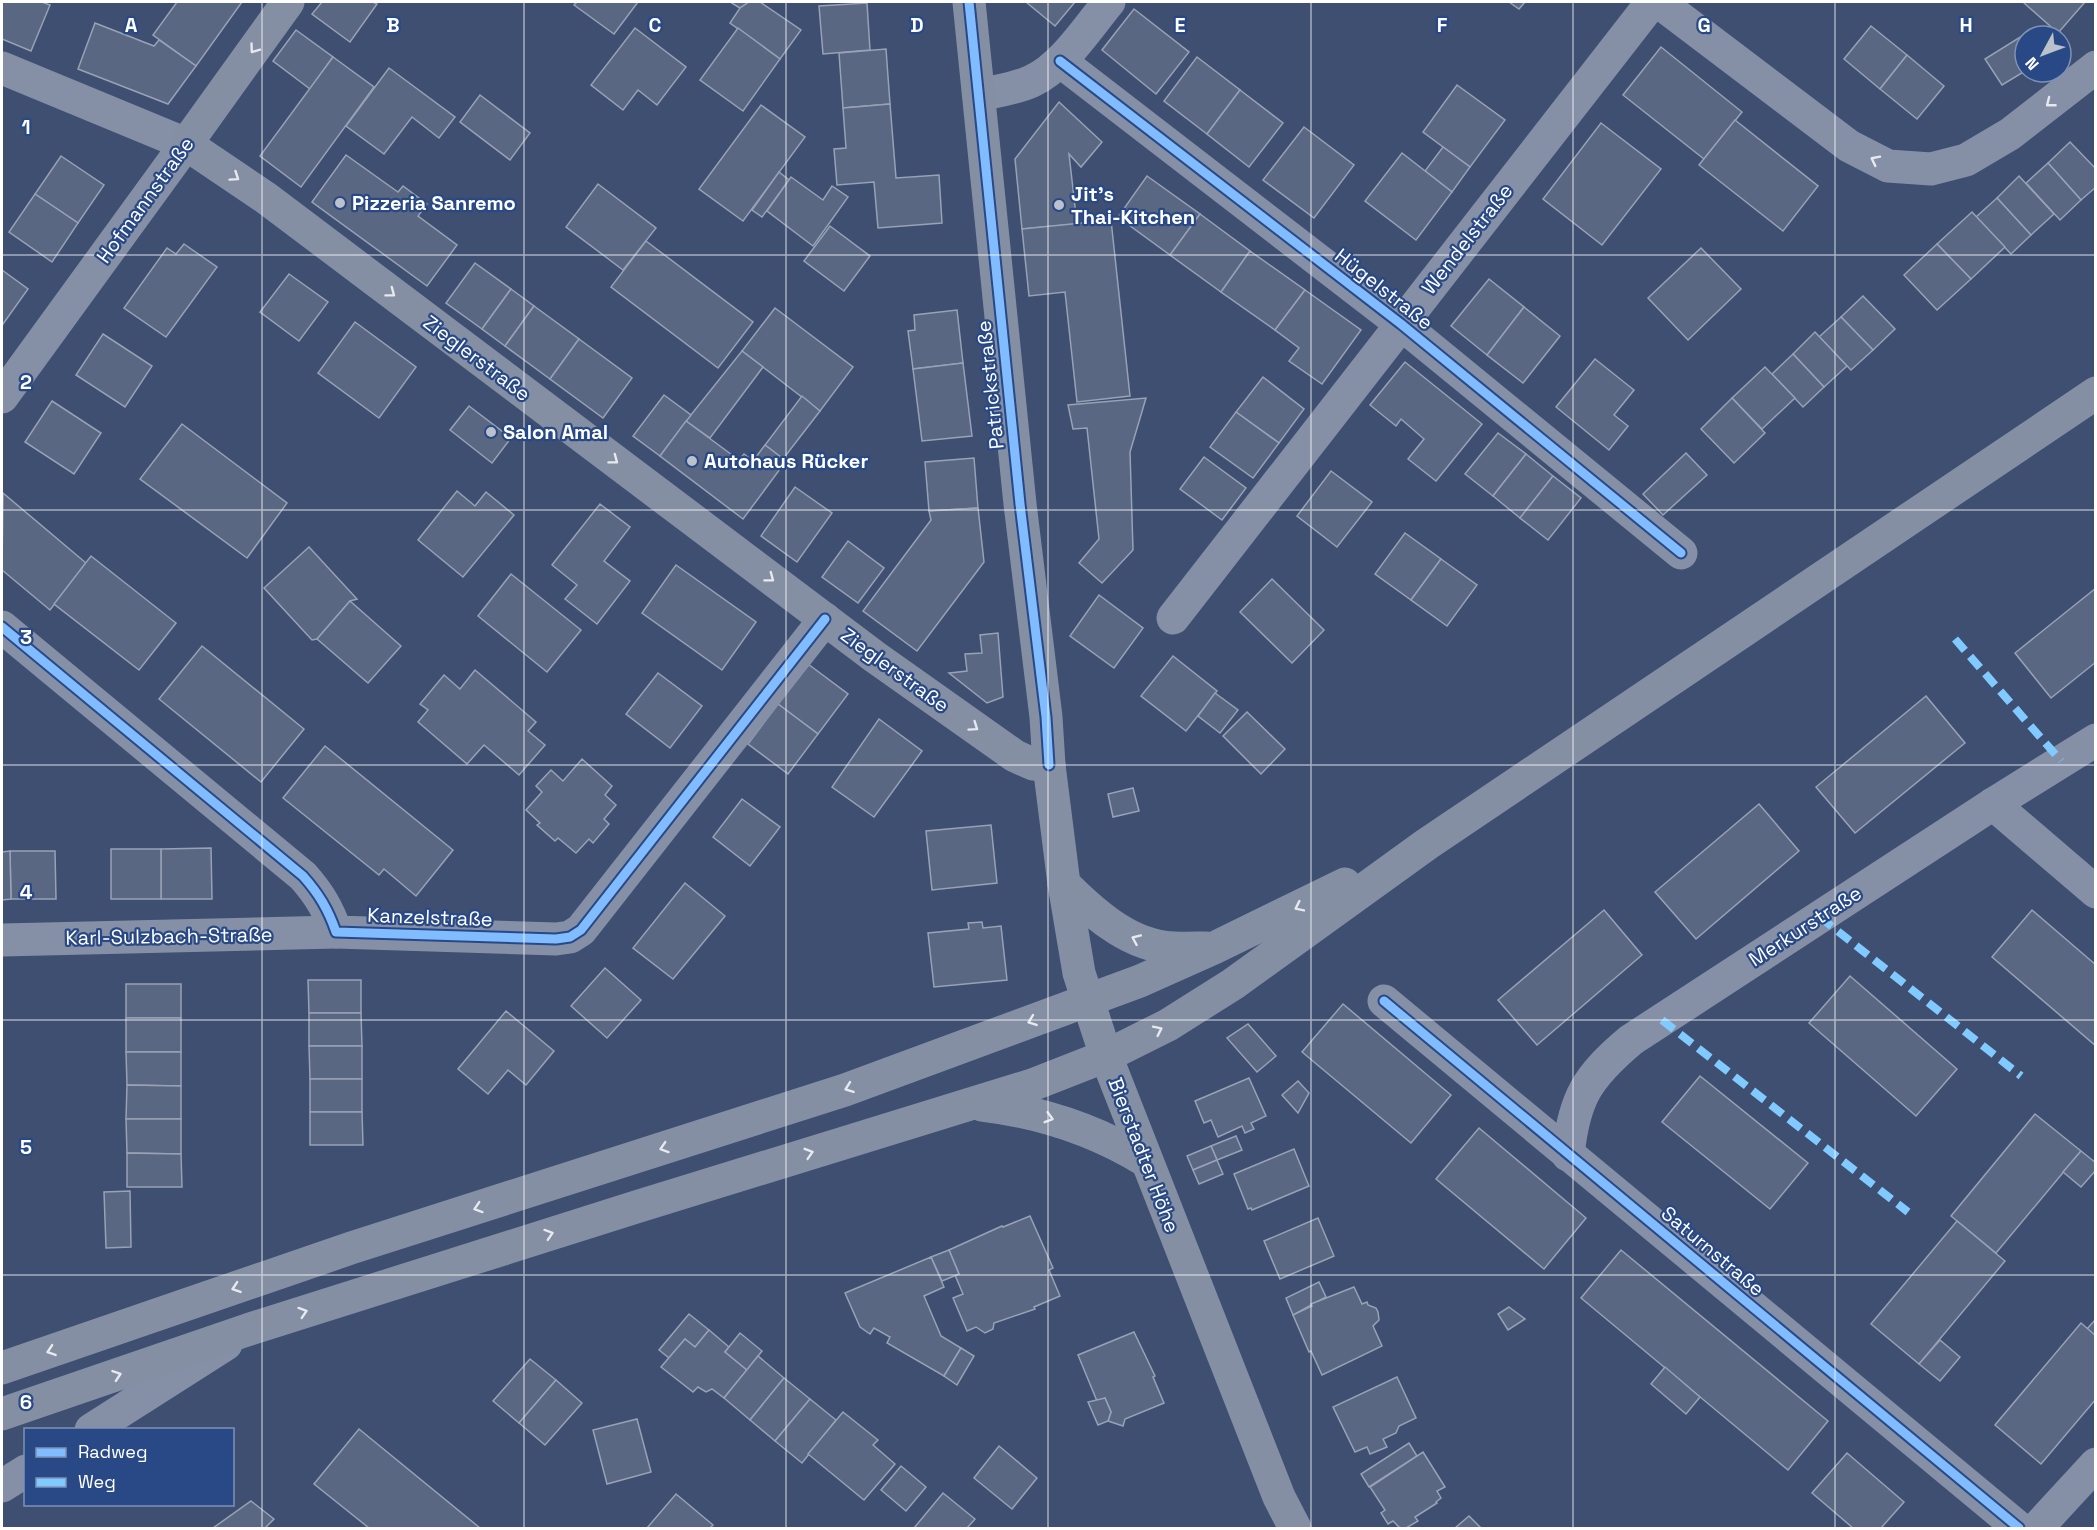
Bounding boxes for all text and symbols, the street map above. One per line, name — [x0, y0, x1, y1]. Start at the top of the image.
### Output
text: A — [125, 12, 138, 38]
text: B — [386, 12, 400, 38]
text: C — [649, 12, 662, 38]
text: D — [910, 12, 924, 38]
text: E — [1174, 12, 1186, 38]
text: F — [1437, 12, 1448, 38]
text: G — [1697, 12, 1711, 38]
text: H — [1959, 12, 1973, 38]
north arrow — [2013, 24, 2073, 84]
one-way arrow — [250, 43, 261, 54]
text: N — [2021, 53, 2044, 74]
one-way arrow — [2045, 96, 2056, 107]
text: 1 — [21, 114, 31, 140]
street label: Hofmannstraße — [90, 132, 200, 268]
one-way arrow — [1871, 155, 1882, 167]
one-way arrow — [228, 169, 239, 180]
street label: Wendelstraße — [1416, 178, 1518, 300]
place label: Jit's Thai-Kitchen — [1071, 181, 1195, 230]
place label: Pizzeria Sanremo — [352, 190, 516, 216]
marker: Pizzeria Sanremo — [333, 196, 347, 210]
marker: Jit's Thai-Kitchen — [1052, 198, 1066, 212]
street label: Hügelstraße — [1330, 243, 1438, 335]
one-way arrow — [385, 285, 396, 296]
street label: Zieglerstraße — [418, 309, 536, 407]
street label: Patrickstraße — [970, 319, 1010, 451]
text: 2 — [20, 369, 32, 395]
place label: Salon Amal — [503, 419, 608, 445]
marker: Salon Amal — [484, 425, 498, 439]
place label: Autohaus Rücker — [704, 448, 868, 474]
one-way arrow — [608, 453, 619, 464]
marker: Autohaus Rücker — [685, 454, 699, 468]
one-way arrow — [763, 570, 774, 581]
street label: Zieglerstraße — [836, 622, 954, 718]
text: 3 — [20, 624, 32, 650]
one-way arrow — [968, 720, 979, 731]
text: 4 — [20, 879, 33, 905]
street label: Merkurstraße — [1744, 880, 1866, 972]
one-way arrow — [1294, 900, 1305, 911]
street label: Kanzelstraße — [367, 902, 493, 932]
street label: Karl-Sulzbach-Straße — [65, 921, 273, 951]
one-way arrow — [1132, 934, 1143, 946]
one-way arrow — [1027, 1013, 1038, 1026]
one-way arrow — [1152, 1026, 1162, 1037]
street label: Bierstadter Höhe — [1103, 1074, 1185, 1236]
one-way arrow — [844, 1081, 855, 1094]
one-way arrow — [1043, 1111, 1054, 1123]
text: 5 — [20, 1134, 32, 1160]
one-way arrow — [659, 1141, 670, 1153]
one-way arrow — [803, 1148, 814, 1160]
one-way arrow — [473, 1200, 484, 1213]
street label: Saturnstraße — [1656, 1200, 1770, 1302]
one-way arrow — [543, 1229, 554, 1242]
one-way arrow — [231, 1280, 242, 1293]
one-way arrow — [297, 1307, 308, 1320]
one-way arrow — [46, 1344, 57, 1357]
one-way arrow — [111, 1369, 121, 1382]
text: 6 — [20, 1389, 32, 1415]
legend — [24, 1428, 234, 1506]
text: Radweg — [78, 1440, 148, 1463]
text: Weg — [78, 1470, 116, 1493]

